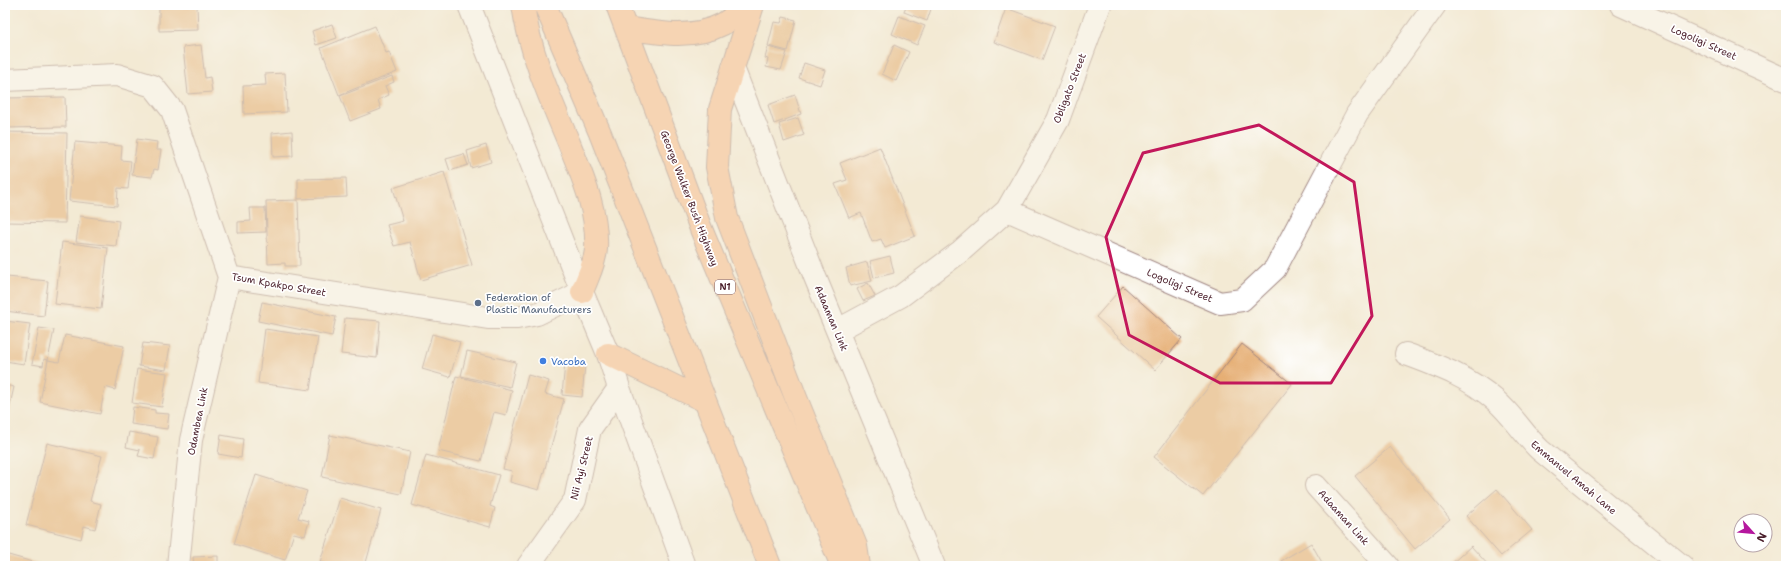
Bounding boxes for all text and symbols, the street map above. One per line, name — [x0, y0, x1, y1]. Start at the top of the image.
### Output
street label: Logoligi Street — [1669, 22, 1739, 63]
street label: Obligato Street — [1050, 51, 1089, 125]
street label: George Walker Bush Highway — [658, 129, 722, 268]
street label: Logoligi Street — [1145, 266, 1215, 305]
street label: Tsum Kpakpo Street — [231, 270, 327, 299]
road number: N1 — [715, 280, 735, 294]
street label: Adaaman Link — [812, 283, 851, 353]
place label: Federation of Plastic Manufacturers — [486, 291, 592, 316]
marker: Federation of Plastic Manufacturers — [473, 298, 483, 308]
place label: Vacoba — [551, 355, 587, 368]
marker: Vacoba — [538, 356, 548, 366]
street label: Odambea Link — [185, 386, 211, 456]
street label: Nii Ayi Street — [567, 435, 596, 501]
street label: Emmanuel Amah Lane — [1528, 438, 1620, 517]
street label: Adaaman Link — [1315, 487, 1372, 548]
north arrow — [1733, 513, 1773, 553]
text: N — [1753, 530, 1770, 545]

